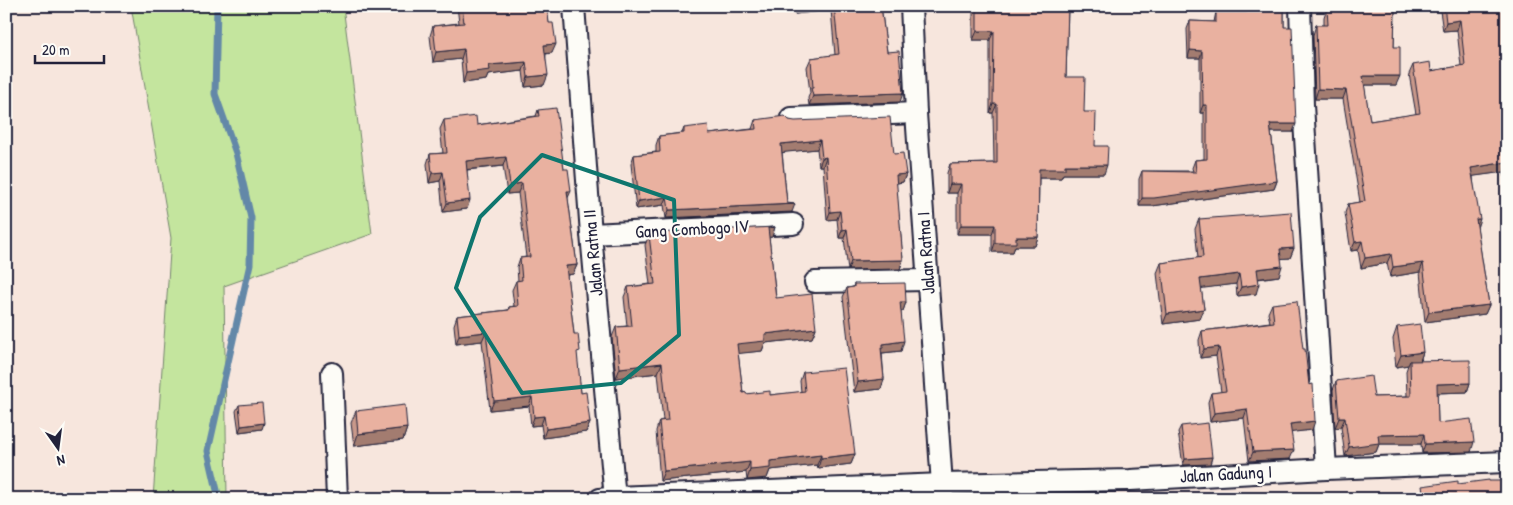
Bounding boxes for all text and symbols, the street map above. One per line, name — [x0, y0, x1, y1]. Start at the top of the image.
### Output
scale bar — [35, 32, 104, 64]
text: 20 m — [42, 39, 69, 60]
street label: Jalan Ratna II — [576, 209, 609, 297]
street label: Jalan Ratna I — [910, 211, 941, 295]
street label: Gang Combogo IV — [635, 213, 750, 244]
north arrow — [32, 422, 82, 472]
text: N — [55, 451, 67, 471]
street label: Jalan Gadung I — [1179, 459, 1273, 488]

